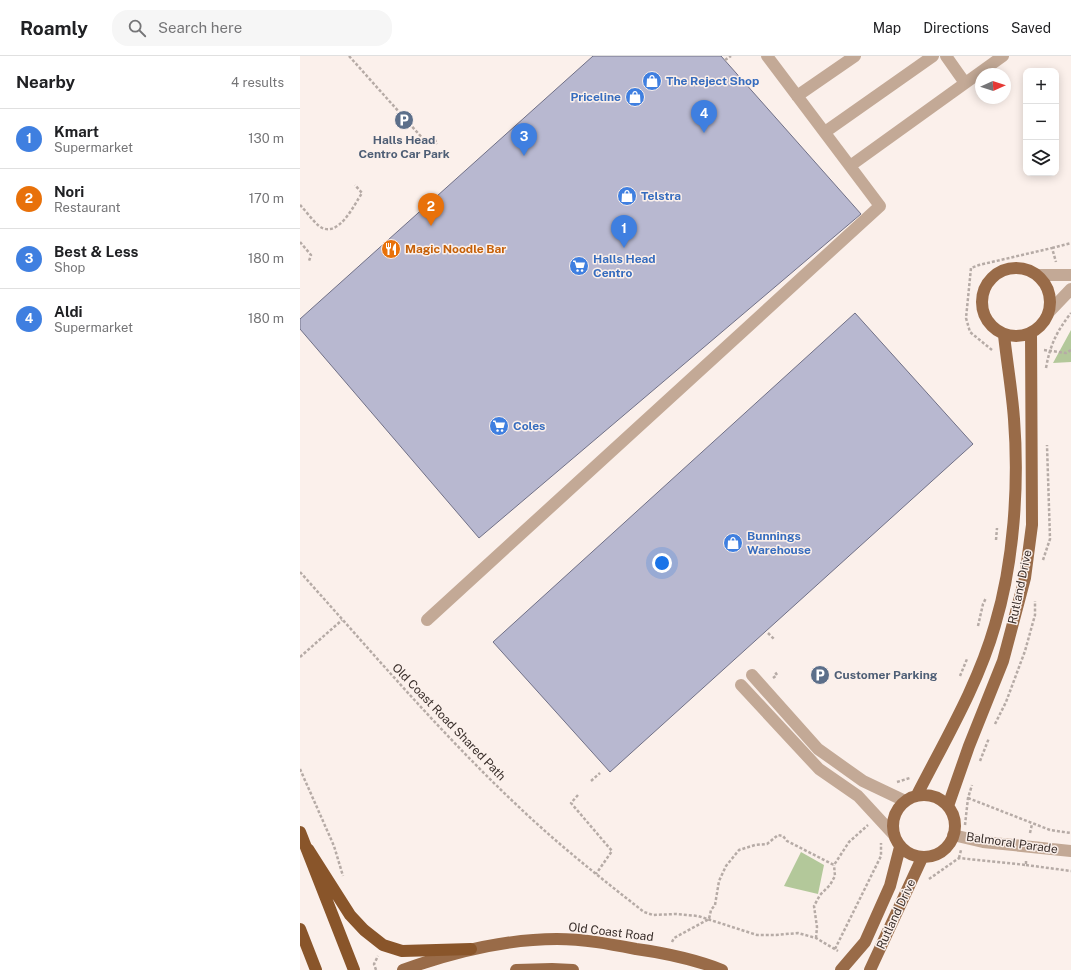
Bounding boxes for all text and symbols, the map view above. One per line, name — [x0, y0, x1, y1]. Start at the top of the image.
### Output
search box — [112, 10, 392, 46]
text: Roamly — [20, 17, 88, 39]
icon: search — [126, 17, 148, 39]
text: Search here — [158, 19, 242, 36]
text: Map — [873, 20, 901, 36]
text: Directions — [923, 20, 989, 36]
text: Saved — [1011, 20, 1051, 36]
north arrow — [975, 68, 1011, 104]
map controls — [1023, 68, 1059, 176]
button: + — [1023, 68, 1059, 104]
shop icon: The Reject Shop — [641, 70, 663, 92]
text: Nearby — [16, 72, 75, 92]
place label: The Reject Shop — [666, 74, 759, 88]
text: 4 results — [231, 75, 284, 90]
shop icon: Priceline — [624, 86, 646, 108]
place label: Priceline — [570, 90, 621, 104]
pin: 4 — [691, 100, 717, 133]
button: − — [1023, 104, 1059, 140]
parking icon: Halls Head Centro Car Park — [393, 109, 415, 131]
text: Kmart — [54, 123, 99, 140]
pin: 3 — [511, 123, 537, 156]
text: 1 — [26, 131, 32, 146]
text: 130 m — [248, 131, 284, 146]
place label: Halls Head Centro Car Park — [358, 133, 450, 161]
text: Supermarket — [54, 140, 133, 155]
button: layers — [1023, 140, 1059, 176]
text: Nori — [54, 183, 84, 200]
shop icon: Telstra — [616, 185, 638, 207]
place label: Telstra — [641, 189, 681, 203]
text: 2 — [25, 191, 33, 206]
text: 170 m — [249, 191, 284, 206]
pin: 2 — [418, 193, 444, 226]
text: Restaurant — [54, 200, 120, 215]
pin: 1 — [611, 215, 637, 248]
restaurant icon: Magic Noodle Bar — [380, 238, 402, 260]
place label: Magic Noodle Bar — [405, 242, 506, 256]
text: Best & Less — [54, 243, 139, 260]
text: 3 — [25, 251, 33, 266]
text: 180 m — [248, 251, 284, 266]
place label: Halls Head Centro — [593, 252, 656, 280]
supermarket icon: Halls Head Centro — [568, 255, 590, 277]
text: Shop — [54, 260, 85, 275]
text: Aldi — [54, 303, 83, 320]
text: 4 — [25, 311, 33, 326]
text: 180 m — [248, 311, 284, 326]
text: Supermarket — [54, 320, 133, 335]
supermarket icon: Coles — [488, 415, 510, 437]
place label: Coles — [513, 419, 545, 433]
place label: Bunnings Warehouse — [747, 529, 811, 557]
shop icon: Bunnings Warehouse — [722, 532, 744, 554]
street label: Rutland Drive — [1005, 548, 1035, 625]
your location — [652, 553, 672, 573]
street label: Old Coast Road Shared Path — [389, 661, 509, 783]
parking icon: Customer Parking — [809, 664, 831, 686]
place label: Customer Parking — [834, 668, 938, 682]
street label: Balmoral Parade — [965, 830, 1059, 856]
street label: Rutland Drive — [874, 877, 918, 951]
street label: Old Coast Road — [568, 920, 654, 944]

